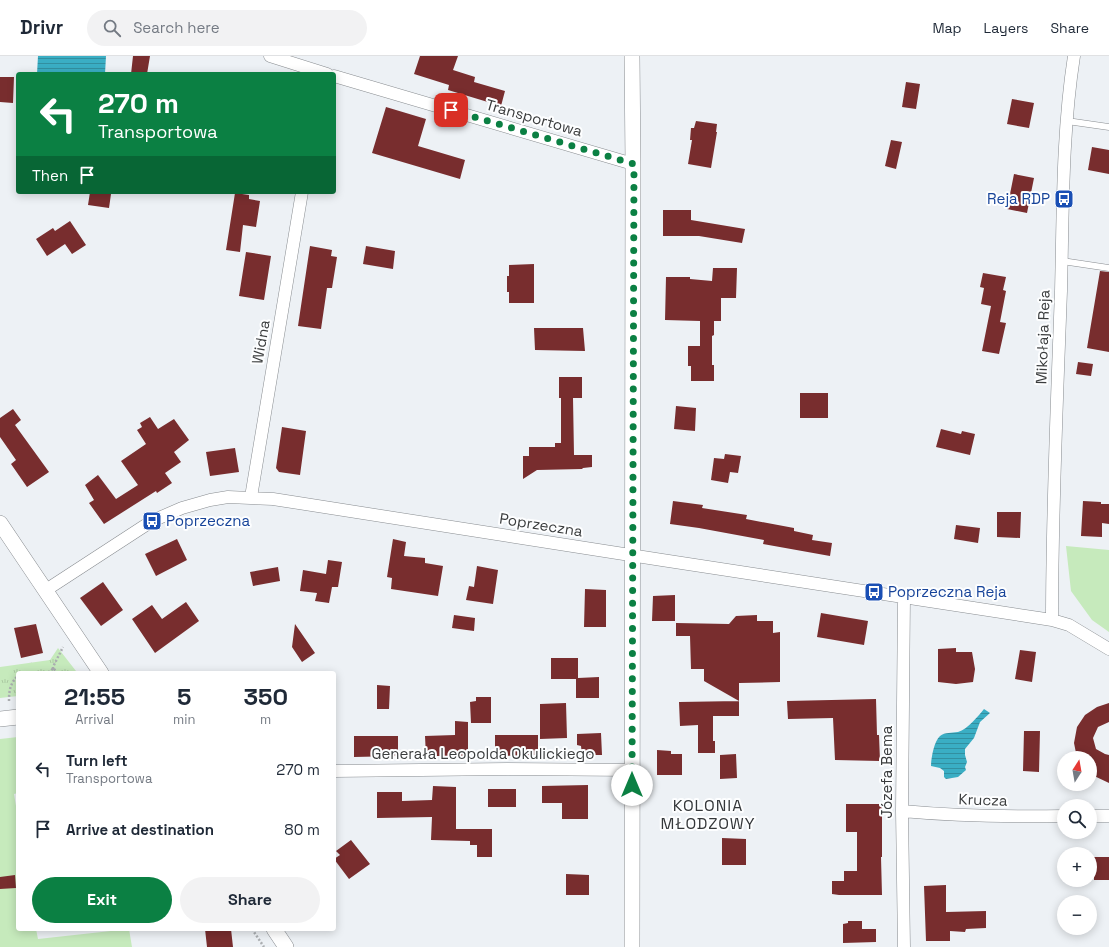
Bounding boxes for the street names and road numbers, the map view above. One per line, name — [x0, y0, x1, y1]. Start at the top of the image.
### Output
street label: Transportowa — [484, 95, 585, 140]
street label: Mikołaja Reja — [1031, 289, 1054, 385]
street label: Widna — [247, 318, 274, 365]
street label: Poprzeczna — [498, 509, 584, 541]
street label: Józefa Bema — [877, 725, 896, 818]
street label: Generała Leopolda Okulickiego — [372, 744, 594, 763]
street label: Krucza — [958, 789, 1008, 810]

